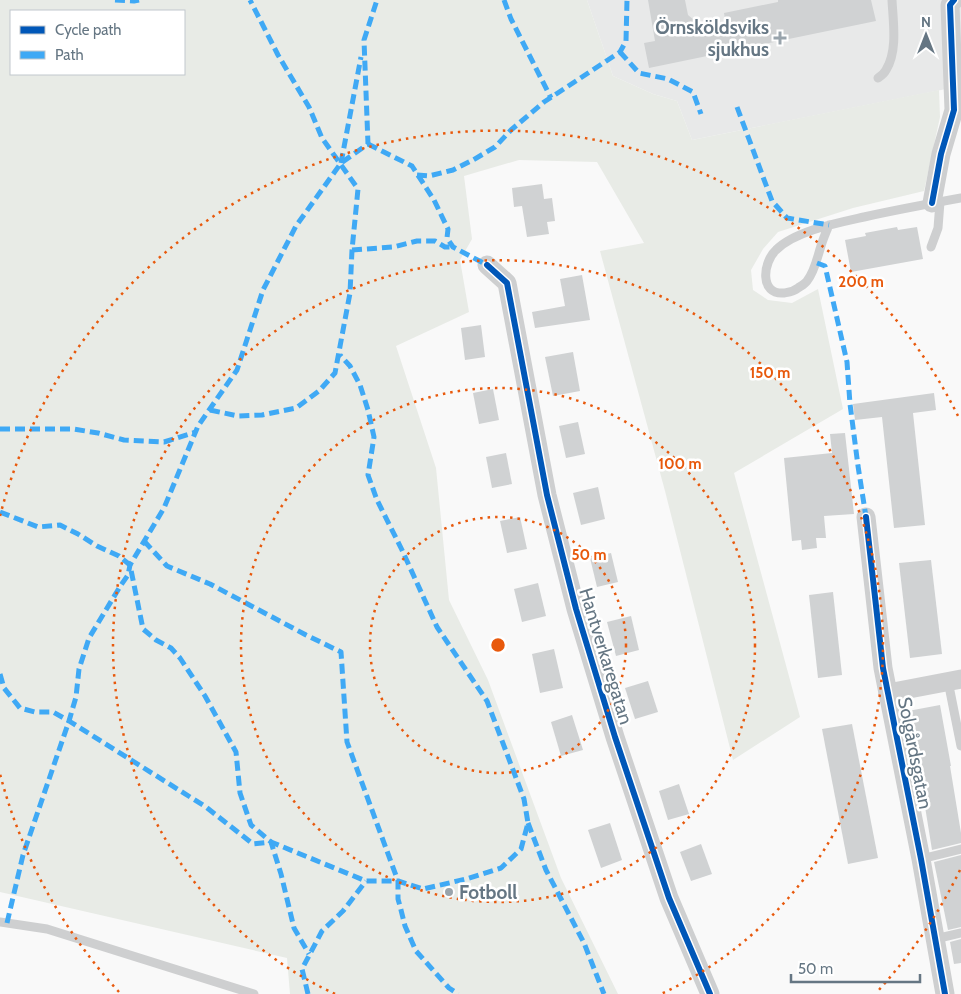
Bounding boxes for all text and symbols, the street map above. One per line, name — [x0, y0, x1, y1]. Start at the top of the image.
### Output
legend — [10, 10, 185, 75]
north arrow — [901, 10, 951, 60]
text: N — [921, 13, 931, 31]
place label: Örnsköldsviks sjukhus — [655, 16, 769, 61]
text: Cycle path — [55, 21, 121, 39]
marker: Örnsköldsviks sjukhus — [773, 31, 787, 45]
text: Path — [55, 46, 84, 64]
text: 200 m — [838, 273, 884, 291]
text: 150 m — [750, 364, 790, 382]
text: 100 m — [658, 455, 702, 473]
text: 50 m — [571, 546, 607, 564]
street label: Hantverkaregatan — [574, 585, 638, 727]
centre of rings — [489, 636, 507, 654]
street label: Solgårdsgatan — [893, 695, 937, 811]
place label: Fotboll — [459, 881, 517, 904]
marker: Fotboll — [443, 886, 455, 898]
scale bar — [791, 952, 920, 984]
text: 50 m — [798, 960, 833, 978]

